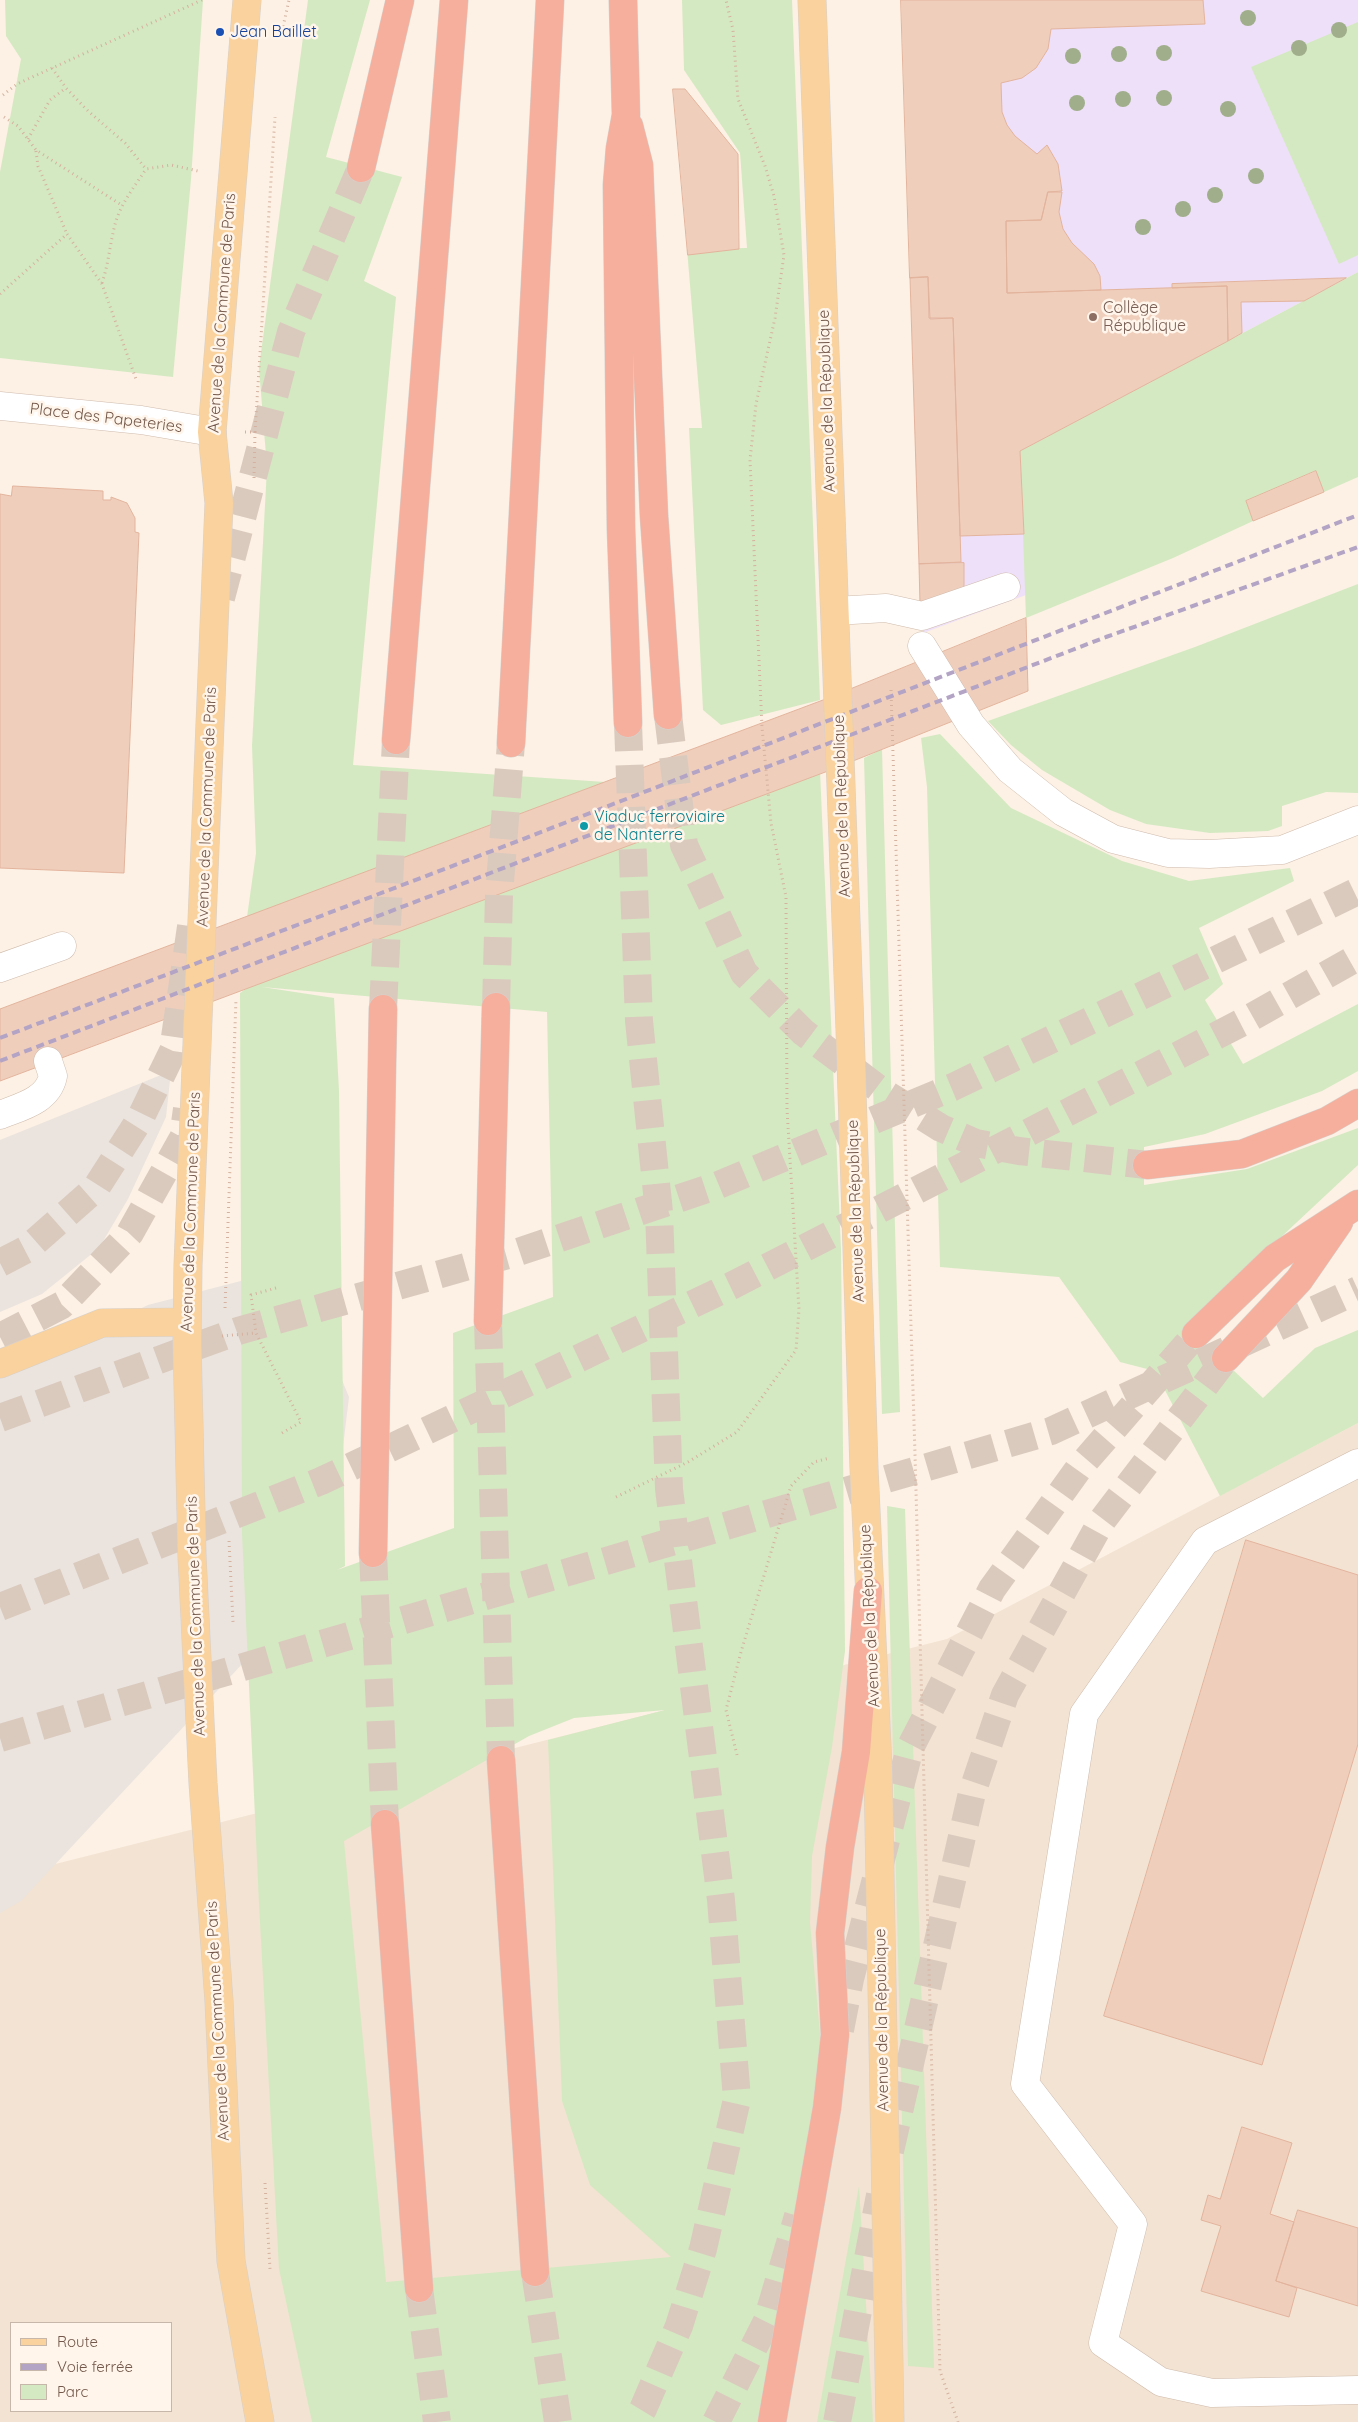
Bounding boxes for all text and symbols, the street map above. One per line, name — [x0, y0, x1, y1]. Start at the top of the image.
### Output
place label: Jean Baillet — [230, 22, 317, 42]
marker: Jean Baillet — [214, 26, 226, 38]
street label: Avenue de la Commune de Paris — [204, 192, 240, 434]
place label: Collège République — [1103, 298, 1186, 336]
street label: Avenue de la République — [814, 309, 840, 493]
marker: Collège République — [1087, 311, 1099, 323]
street label: Place des Papeteries — [29, 399, 183, 437]
street label: Avenue de la Commune de Paris — [193, 687, 221, 927]
street label: Avenue de la République — [829, 714, 855, 898]
place label: Viaduc ferroviaire de Nanterre — [594, 807, 725, 845]
marker: Viaduc ferroviaire de Nanterre — [578, 820, 590, 832]
street label: Avenue de la Commune de Paris — [177, 1092, 205, 1332]
street label: Avenue de la République — [843, 1119, 869, 1303]
street label: Avenue de la Commune de Paris — [182, 1496, 210, 1736]
street label: Avenue de la République — [856, 1524, 884, 1708]
street label: Avenue de la Commune de Paris — [202, 1900, 234, 2142]
street label: Avenue de la République — [871, 1928, 893, 2112]
legend — [10, 2322, 172, 2412]
text: Route — [57, 2332, 98, 2351]
text: Voie ferrée — [57, 2357, 133, 2376]
text: Parc — [57, 2382, 88, 2401]

